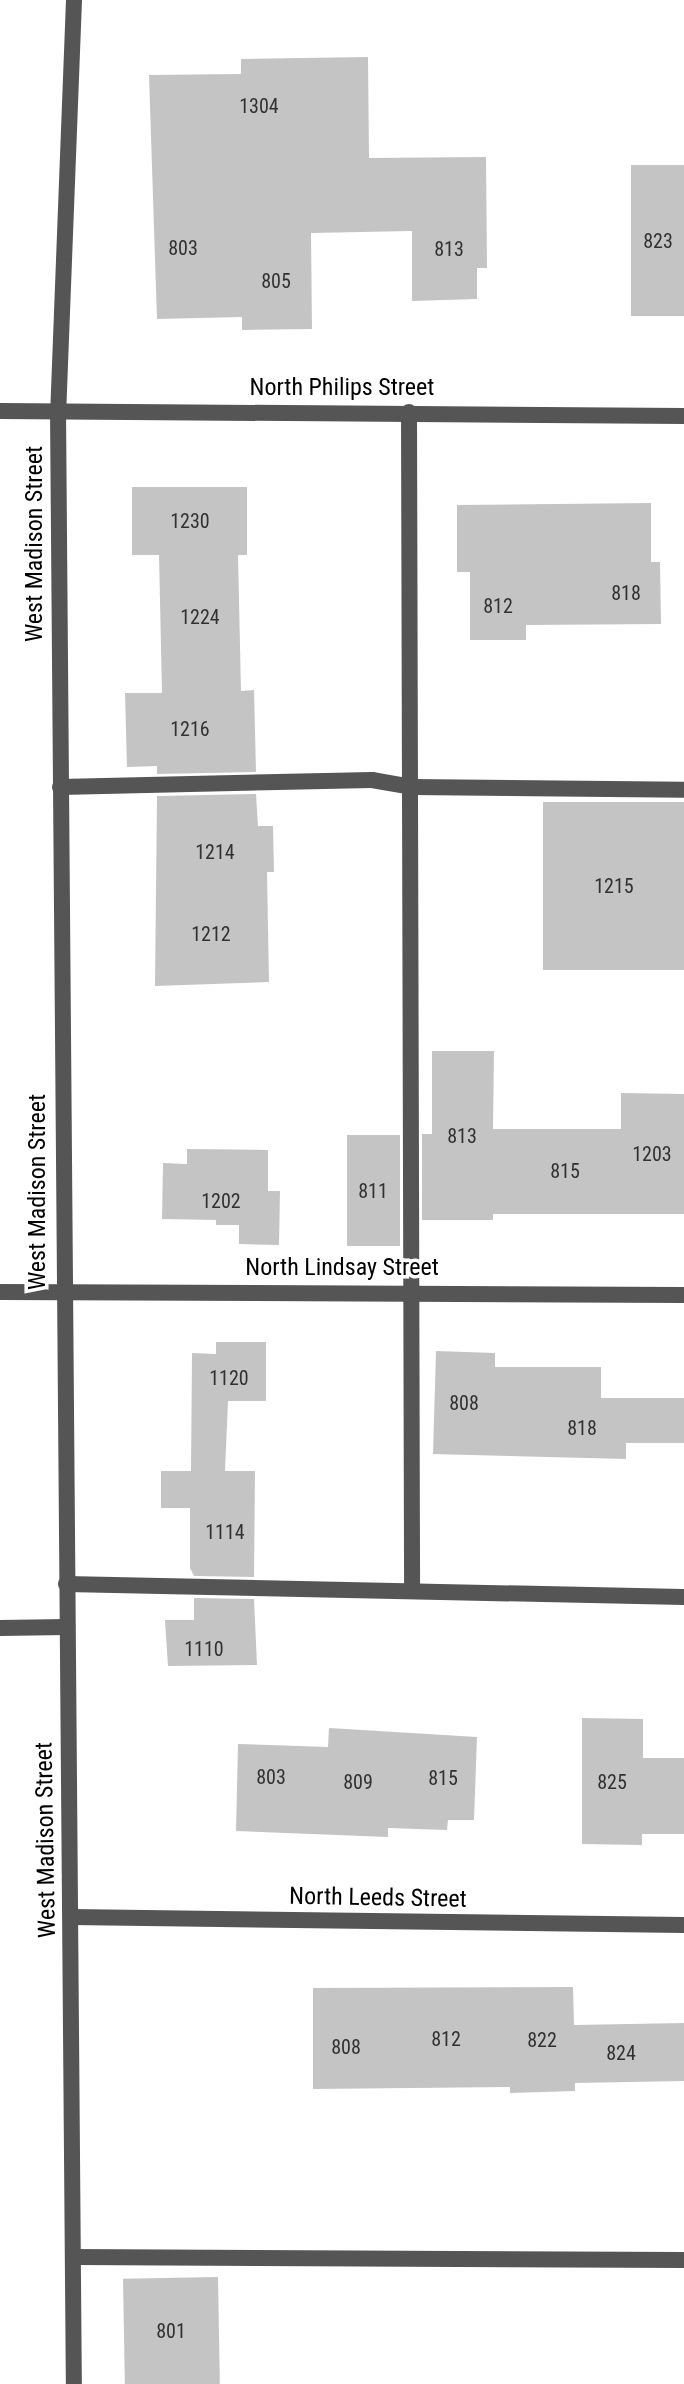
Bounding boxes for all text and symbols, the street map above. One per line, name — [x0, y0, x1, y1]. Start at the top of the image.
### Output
house number: 1304 — [239, 94, 279, 118]
house number: 823 — [643, 229, 673, 253]
house number: 803 — [168, 236, 198, 260]
house number: 813 — [434, 237, 464, 261]
house number: 805 — [261, 269, 291, 293]
street label: North Philips Street — [250, 374, 434, 402]
street label: West Madison Street — [21, 446, 49, 642]
house number: 1230 — [170, 509, 210, 533]
house number: 818 — [611, 581, 641, 605]
house number: 812 — [483, 594, 513, 618]
house number: 1224 — [180, 605, 220, 629]
house number: 1216 — [170, 717, 210, 741]
house number: 1214 — [195, 840, 235, 864]
house number: 1215 — [594, 874, 634, 898]
house number: 1212 — [191, 922, 231, 946]
street label: West Madison Street — [24, 1094, 52, 1290]
house number: 813 — [447, 1124, 477, 1148]
house number: 1203 — [632, 1142, 672, 1166]
house number: 815 — [550, 1159, 580, 1183]
house number: 811 — [358, 1179, 388, 1203]
house number: 1202 — [201, 1189, 241, 1213]
street label: North Lindsay Street — [245, 1254, 439, 1282]
house number: 1120 — [209, 1366, 249, 1390]
house number: 808 — [449, 1391, 479, 1415]
house number: 818 — [567, 1416, 597, 1440]
house number: 1114 — [205, 1520, 245, 1544]
house number: 1110 — [184, 1637, 224, 1661]
street label: West Madison Street — [30, 1742, 62, 1938]
house number: 803 — [256, 1765, 286, 1789]
house number: 815 — [428, 1766, 458, 1790]
house number: 809 — [343, 1770, 373, 1794]
house number: 825 — [597, 1770, 627, 1794]
street label: North Leeds Street — [289, 1882, 467, 1914]
house number: 812 — [431, 2027, 461, 2051]
house number: 822 — [527, 2028, 557, 2052]
house number: 808 — [331, 2035, 361, 2059]
house number: 824 — [606, 2041, 636, 2065]
house number: 801 — [156, 2319, 186, 2343]

